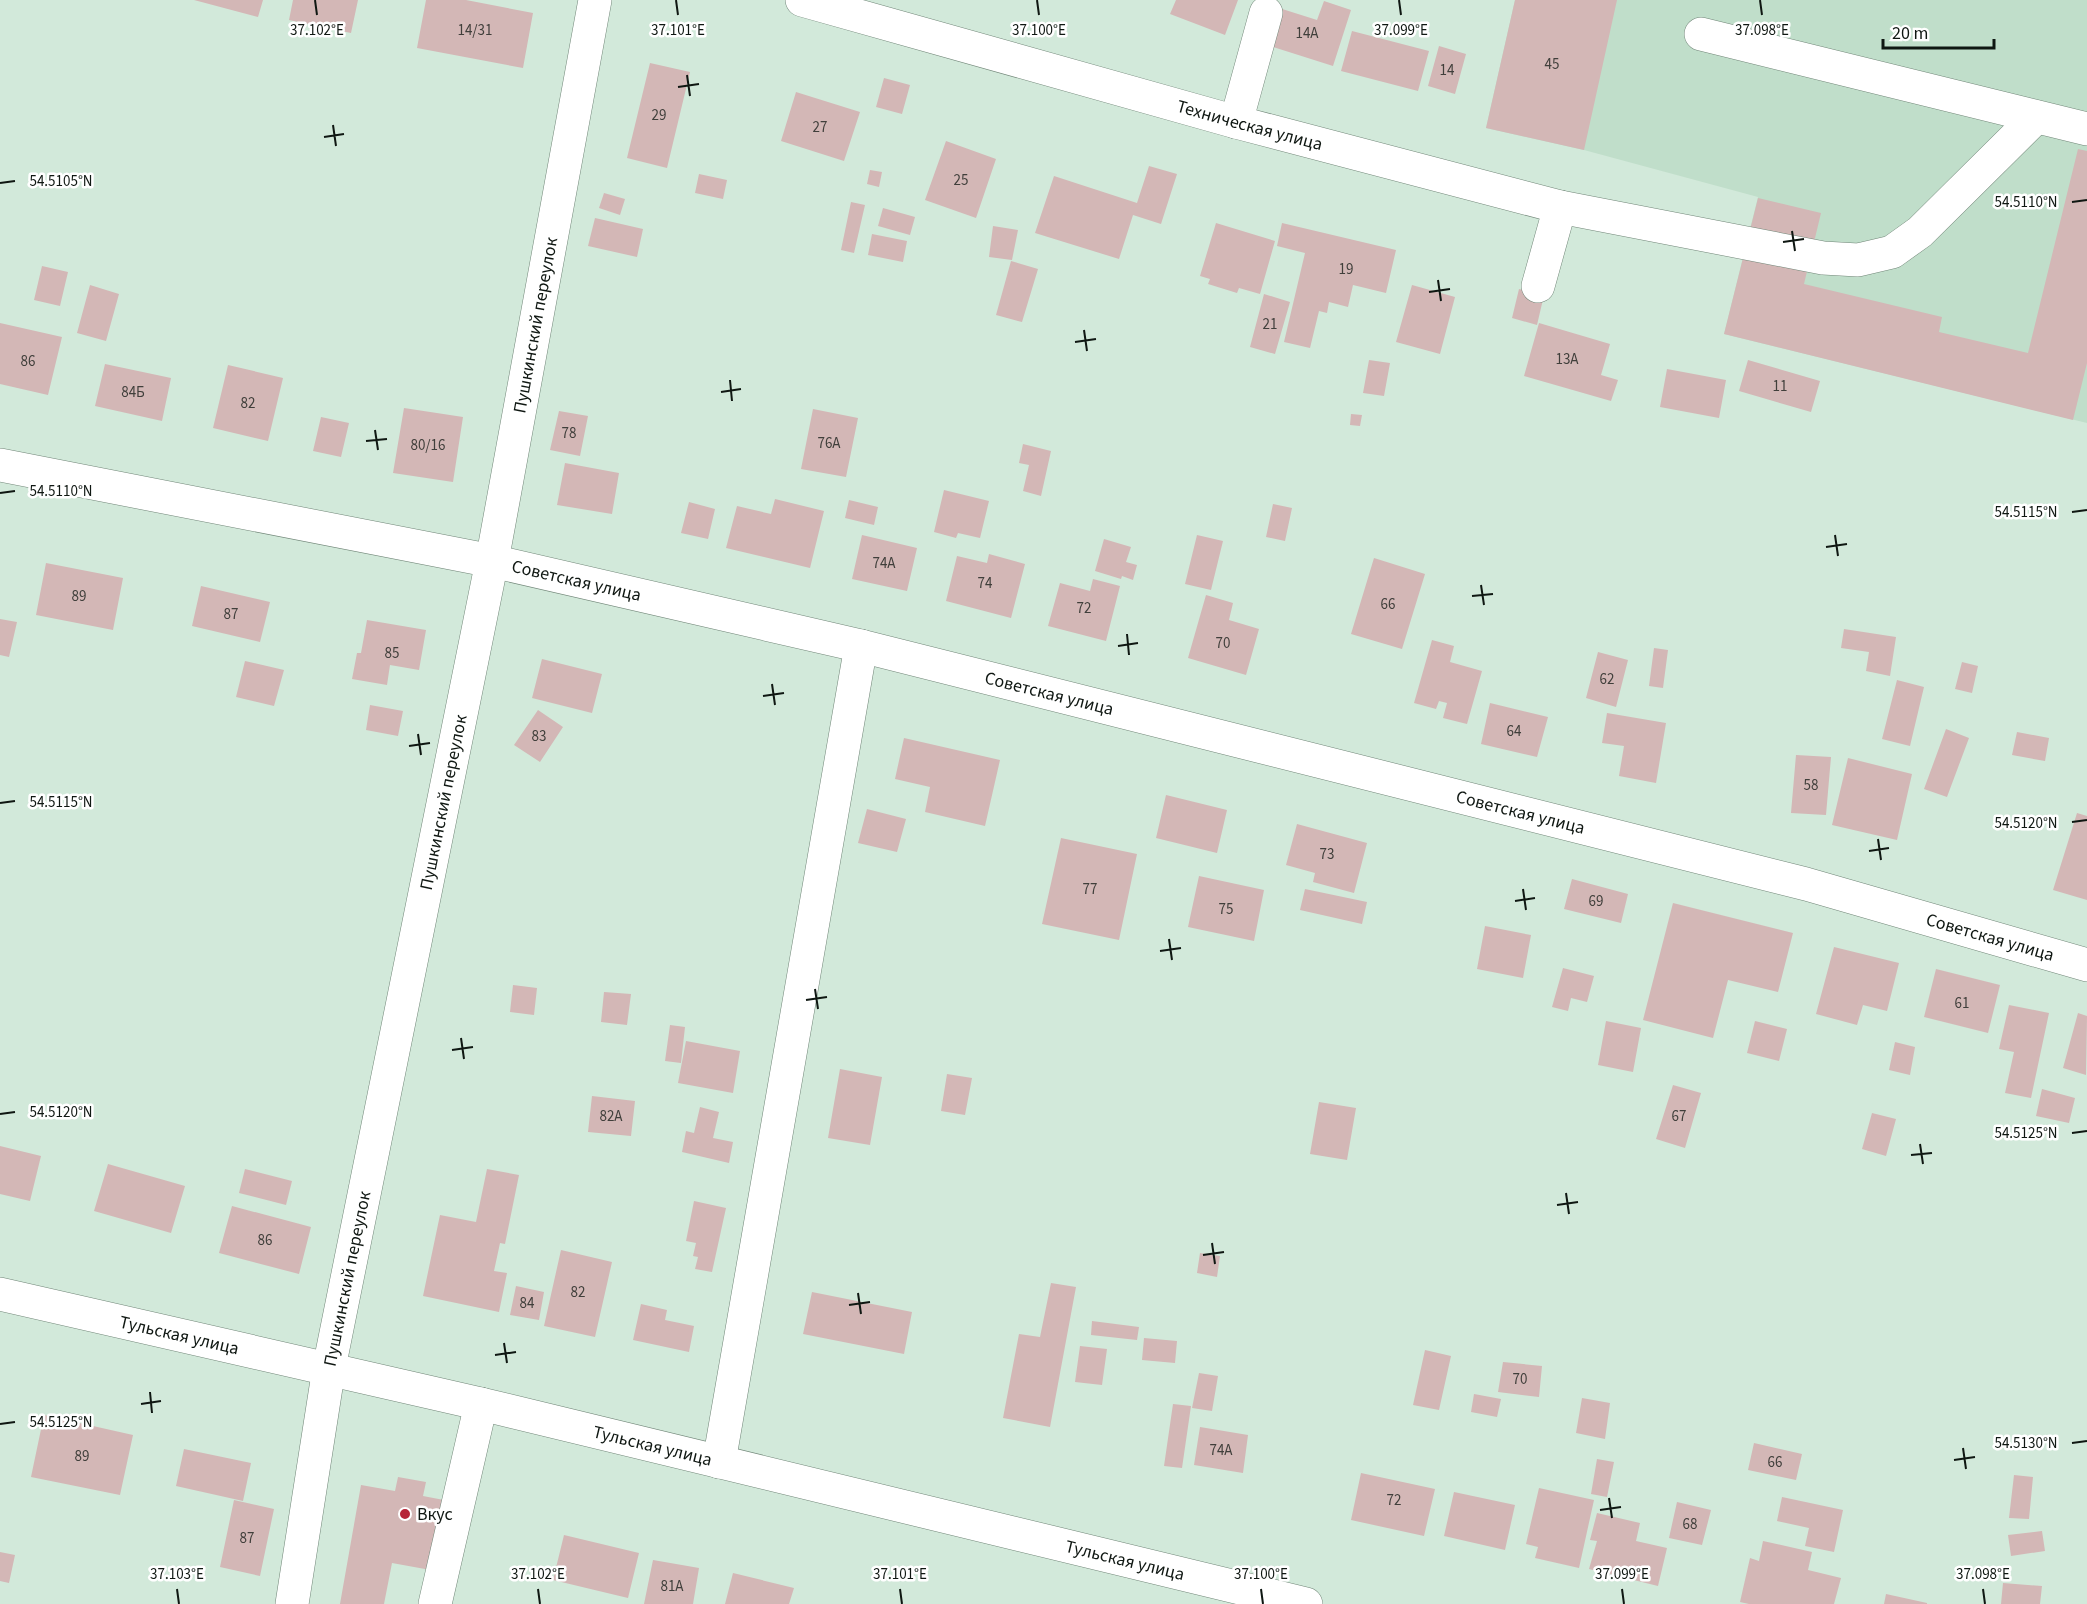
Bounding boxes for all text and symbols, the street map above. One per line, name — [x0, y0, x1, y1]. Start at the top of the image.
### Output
scale bar — [1883, 12, 1994, 50]
text: 37.102°E — [290, 20, 344, 41]
house number: 14/31 — [457, 20, 493, 41]
text: 37.101°E — [651, 20, 705, 41]
text: 37.100°E — [1012, 20, 1066, 41]
text: 37.099°E — [1374, 20, 1428, 41]
text: 37.098°E — [1735, 20, 1789, 41]
text: 20 m — [1892, 21, 1928, 46]
house number: 14А — [1295, 23, 1319, 44]
house number: 45 — [1545, 54, 1559, 75]
house number: 14 — [1440, 60, 1455, 81]
street label: Техническая улица — [1174, 94, 1325, 157]
house number: 29 — [652, 105, 666, 126]
house number: 27 — [813, 117, 827, 138]
house number: 25 — [954, 170, 968, 191]
text: 54.5105°N — [29, 171, 93, 192]
text: 54.5110°N — [1994, 192, 2058, 213]
street label: Пушкинский переулок — [507, 235, 564, 415]
house number: 19 — [1339, 259, 1353, 280]
house number: 21 — [1263, 314, 1277, 335]
house number: 13А — [1555, 349, 1579, 370]
house number: 86 — [21, 351, 35, 372]
house number: 11 — [1773, 376, 1787, 397]
house number: 84Б — [121, 382, 145, 403]
house number: 82 — [241, 393, 255, 414]
house number: 78 — [562, 423, 576, 444]
house number: 76А — [817, 433, 841, 454]
house number: 80/16 — [410, 435, 446, 456]
text: 54.5110°N — [29, 481, 93, 502]
text: 54.5115°N — [1994, 502, 2058, 523]
house number: 74А — [872, 553, 896, 574]
street label: Советская улица — [509, 554, 644, 608]
house number: 74 — [978, 573, 993, 594]
house number: 89 — [72, 586, 86, 607]
house number: 66 — [1381, 594, 1395, 615]
house number: 72 — [1077, 598, 1091, 619]
house number: 87 — [224, 604, 238, 625]
house number: 70 — [1216, 633, 1230, 654]
house number: 85 — [385, 643, 399, 664]
street label: Советская улица — [982, 666, 1116, 722]
house number: 62 — [1600, 669, 1614, 690]
street label: Пушкинский переулок — [414, 712, 474, 892]
house number: 64 — [1507, 721, 1522, 742]
house number: 83 — [532, 726, 546, 747]
house number: 58 — [1804, 775, 1818, 796]
street label: Советская улица — [1453, 784, 1587, 841]
text: 54.5115°N — [29, 792, 93, 813]
text: 54.5120°N — [1994, 813, 2058, 834]
house number: 73 — [1320, 844, 1334, 865]
house number: 77 — [1083, 879, 1097, 900]
house number: 69 — [1589, 891, 1603, 912]
house number: 75 — [1219, 899, 1233, 920]
street label: Советская улица — [1923, 907, 2057, 968]
house number: 61 — [1955, 993, 1969, 1014]
text: 54.5120°N — [29, 1102, 93, 1123]
house number: 82А — [599, 1106, 623, 1127]
house number: 67 — [1672, 1106, 1686, 1127]
text: 54.5125°N — [1994, 1123, 2058, 1144]
street label: Пушкинский переулок — [318, 1189, 377, 1369]
house number: 86 — [258, 1230, 272, 1251]
house number: 82 — [571, 1282, 585, 1303]
house number: 84 — [520, 1293, 535, 1314]
street label: Тульская улица — [117, 1310, 241, 1361]
house number: 70 — [1513, 1369, 1527, 1390]
text: 54.5125°N — [29, 1412, 93, 1433]
street label: Тульская улица — [590, 1420, 715, 1473]
text: 54.5130°N — [1994, 1433, 2058, 1454]
house number: 74А — [1209, 1440, 1233, 1461]
house number: 89 — [75, 1446, 89, 1467]
house number: 66 — [1768, 1452, 1782, 1473]
house number: 72 — [1387, 1490, 1401, 1511]
place label: Вкус — [417, 1502, 453, 1527]
marker: Вкус — [398, 1507, 412, 1521]
house number: 68 — [1683, 1514, 1697, 1535]
house number: 87 — [240, 1528, 254, 1549]
street label: Тульская улица — [1063, 1534, 1187, 1587]
text: 37.103°E — [150, 1564, 204, 1585]
text: 37.102°E — [511, 1564, 565, 1585]
text: 37.101°E — [873, 1564, 927, 1585]
text: 37.100°E — [1234, 1564, 1288, 1585]
text: 37.099°E — [1595, 1564, 1649, 1585]
text: 37.098°E — [1956, 1564, 2010, 1585]
house number: 81А — [660, 1576, 684, 1597]

